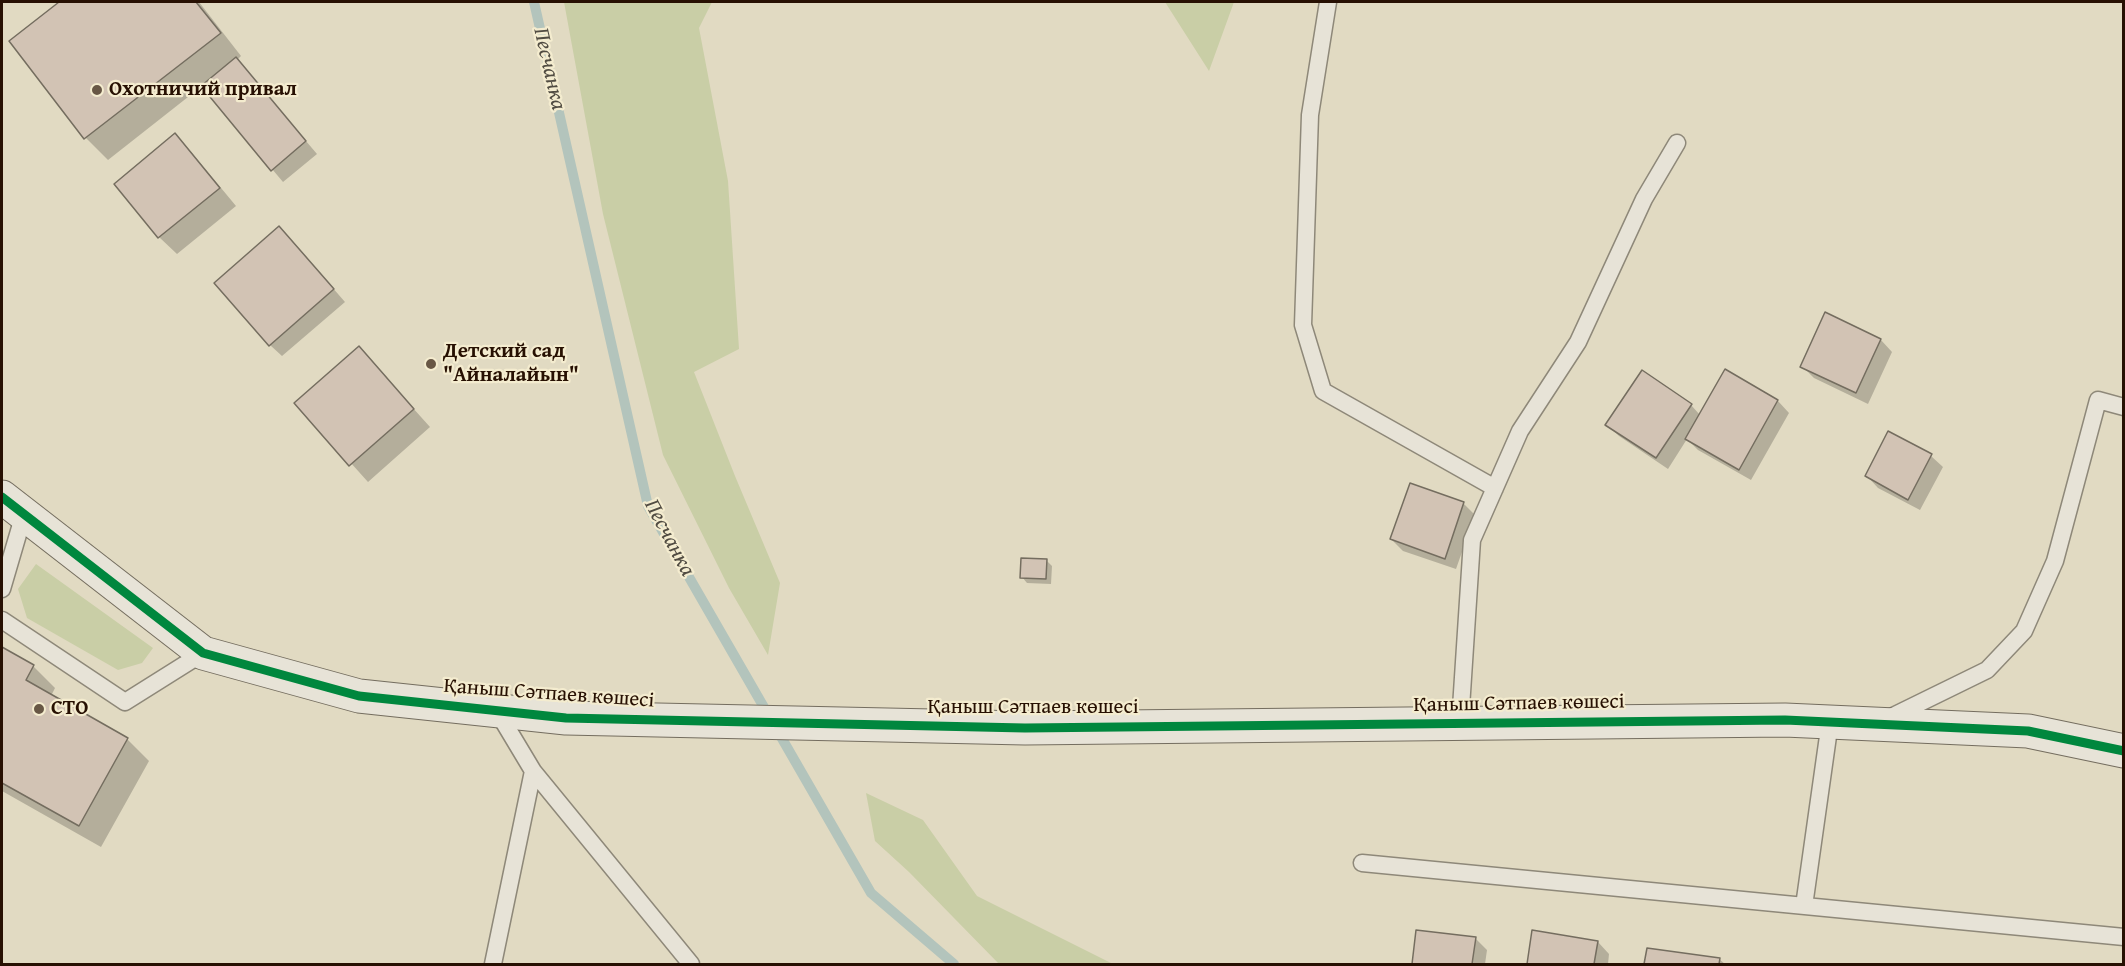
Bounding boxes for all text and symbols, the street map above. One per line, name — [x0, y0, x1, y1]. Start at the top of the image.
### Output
water label: Песчанка — [527, 25, 571, 113]
place label: Охотничий привал — [109, 77, 297, 103]
marker: Охотничий привал — [90, 83, 104, 97]
place label: Детский сад "Айналайын" — [443, 339, 579, 389]
marker: Детский сад "Айналайын" — [424, 357, 438, 371]
water label: Песчанка — [638, 495, 700, 581]
street label: Қаныш Сәтпаев көшесі — [443, 674, 655, 714]
street label: Қаныш Сәтпаев көшесі — [1413, 690, 1625, 718]
street label: Қаныш Сәтпаев көшесі — [927, 695, 1139, 721]
place label: СТО — [51, 696, 88, 722]
marker: СТО — [32, 702, 46, 716]

